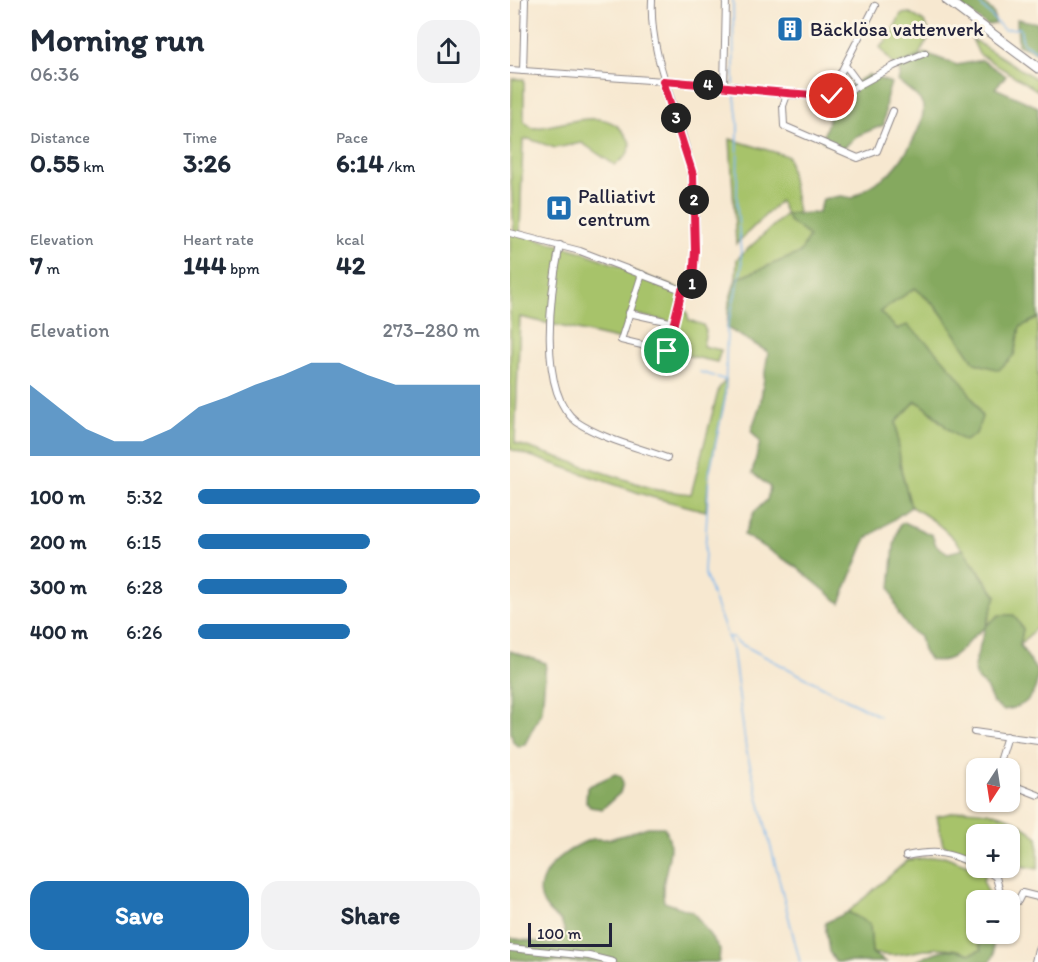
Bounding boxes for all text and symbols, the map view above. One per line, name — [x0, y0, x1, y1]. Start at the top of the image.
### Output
building icon: Bäcklösa vattenverk — [775, 14, 805, 44]
place label: Bäcklösa vattenverk — [810, 17, 984, 41]
text: Morning run — [30, 20, 205, 59]
button: share — [417, 20, 480, 83]
text: 06:36 — [30, 62, 79, 86]
pin: 4 — [693, 70, 723, 100]
pin — [806, 70, 857, 121]
text: 4 — [703, 75, 713, 94]
icon: check — [815, 79, 848, 112]
pin: 3 — [661, 103, 691, 133]
text: 3 — [672, 108, 680, 127]
text: Distance — [30, 128, 90, 147]
text: Time — [183, 128, 217, 147]
text: Pace — [336, 128, 368, 147]
text: 0.55 — [30, 147, 80, 179]
text: 3:26 — [183, 147, 231, 179]
text: 6:14 — [336, 147, 384, 179]
text: km — [80, 157, 104, 176]
text: /km — [384, 157, 415, 176]
place label: Palliativt centrum — [578, 184, 656, 231]
pin: 2 — [679, 185, 709, 215]
text: 2 — [690, 190, 698, 209]
hospital icon: Palliativt centrum — [544, 193, 574, 223]
text: Elevation — [30, 230, 94, 249]
text: Heart rate — [183, 230, 254, 249]
text: kcal — [336, 230, 364, 249]
text: 7 — [30, 249, 43, 281]
text: 144 — [183, 249, 226, 281]
text: 42 — [336, 249, 365, 281]
text: m — [43, 259, 60, 278]
text: bpm — [226, 259, 260, 278]
pin: 1 — [677, 269, 707, 299]
text: 1 — [688, 274, 696, 293]
text: Elevation — [30, 318, 109, 342]
text: 273–280 m — [382, 318, 480, 342]
pin — [641, 325, 692, 376]
icon: arrive — [650, 334, 683, 367]
text: 100 m — [30, 485, 85, 509]
text: 5:32 — [126, 485, 163, 509]
text: 200 m — [30, 530, 86, 554]
text: 6:15 — [126, 530, 161, 554]
text: 300 m — [30, 575, 87, 599]
text: 6:28 — [126, 575, 163, 599]
text: 400 m — [30, 620, 88, 644]
text: 6:26 — [126, 620, 163, 644]
north arrow — [966, 758, 1020, 812]
map controls — [966, 758, 1020, 944]
button: + — [966, 824, 1020, 878]
button: Save — [30, 881, 249, 950]
button: Share — [261, 881, 480, 950]
button: − — [966, 890, 1020, 944]
scale bar — [528, 920, 612, 948]
text: 100 m — [537, 924, 581, 943]

